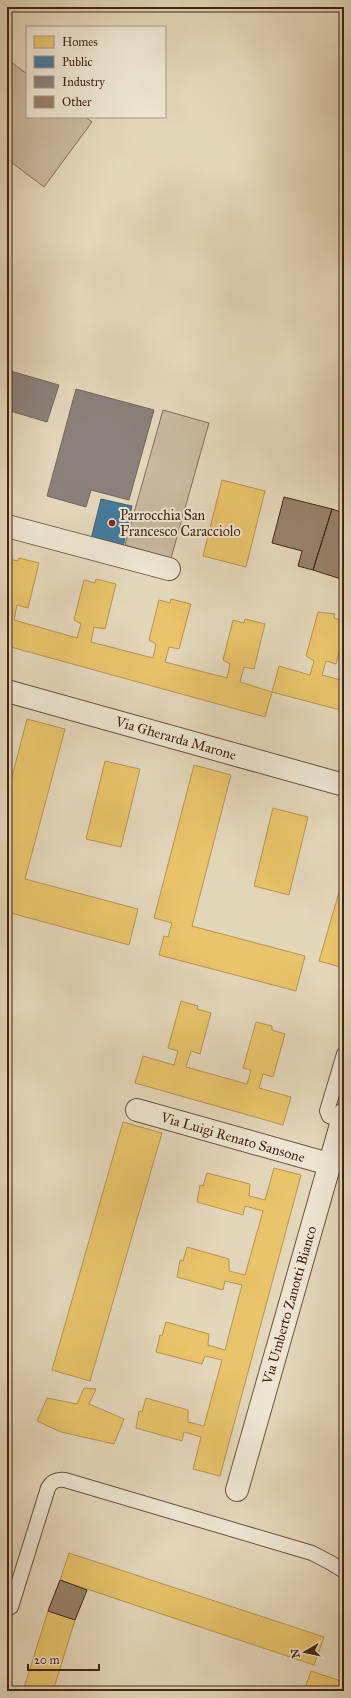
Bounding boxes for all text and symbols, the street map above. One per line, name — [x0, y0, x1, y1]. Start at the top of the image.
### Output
legend — [26, 26, 166, 118]
text: Homes — [62, 35, 98, 49]
text: Public — [62, 55, 93, 69]
text: Industry — [62, 75, 105, 89]
text: Other — [62, 95, 92, 109]
place label: Parrocchia San Francesco Caracciolo — [120, 507, 241, 540]
marker: Parrocchia San Francesco Caracciolo — [107, 518, 117, 528]
street label: Via Gherarda Marone — [113, 713, 238, 764]
street label: Via Luigi Renato Sansone — [158, 1109, 307, 1166]
street label: Via Umberto Zanotti Bianco — [258, 1224, 320, 1387]
north arrow — [285, 1632, 325, 1672]
scale bar — [28, 1646, 99, 1672]
text: N — [288, 1647, 303, 1659]
text: 20 m — [34, 1653, 60, 1667]

